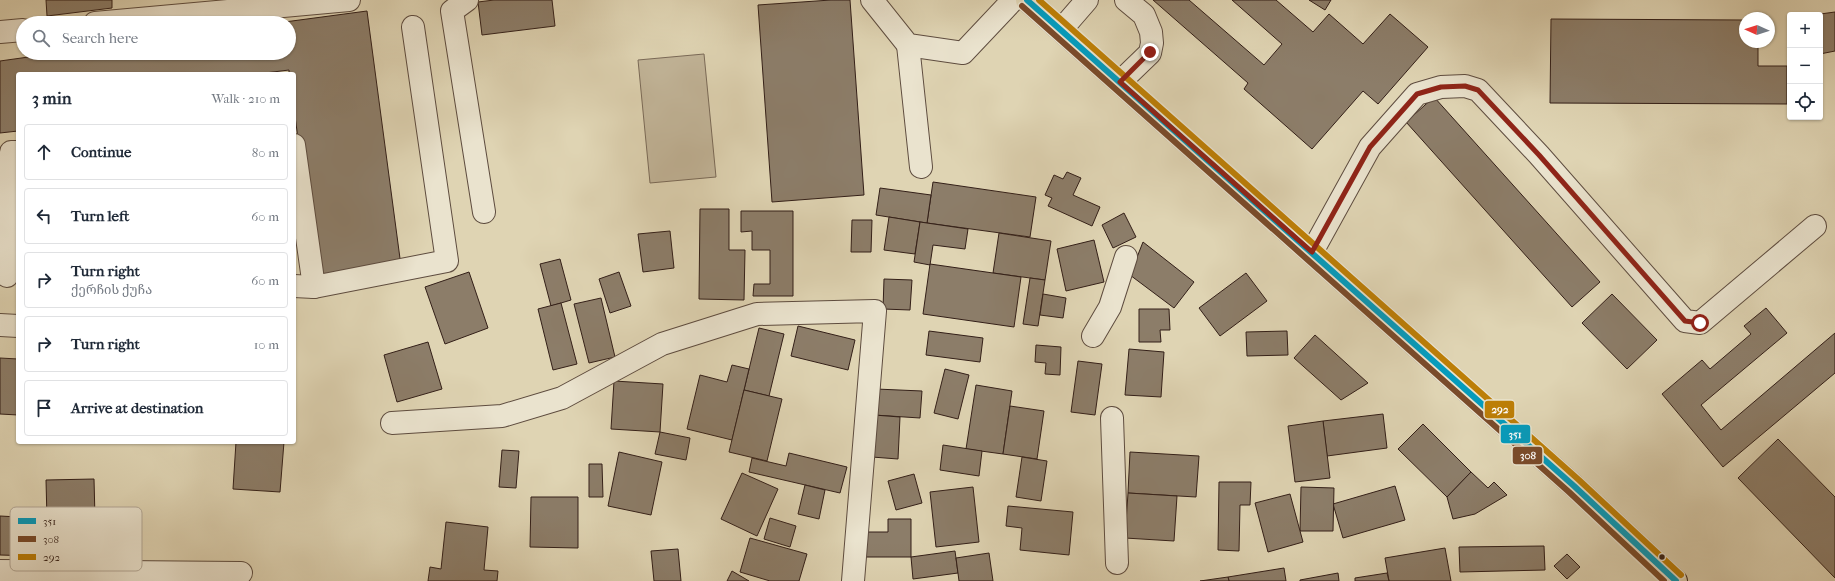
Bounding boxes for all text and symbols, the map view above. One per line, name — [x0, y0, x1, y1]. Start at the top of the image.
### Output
north arrow — [1739, 12, 1775, 48]
map controls — [1787, 12, 1823, 120]
button: + — [1787, 12, 1823, 48]
search box — [16, 16, 296, 60]
icon: search — [30, 27, 52, 49]
text: Search here — [62, 29, 138, 47]
route end — [1141, 43, 1159, 61]
button: − — [1787, 48, 1823, 84]
button: locate — [1787, 84, 1823, 120]
text: 3 min — [32, 88, 72, 108]
text: Walk · 210 m — [212, 91, 280, 106]
icon: ahead — [33, 141, 55, 163]
text: Continue — [71, 143, 131, 161]
text: 80 m — [252, 145, 279, 160]
icon: left — [33, 205, 55, 227]
text: Turn left — [71, 207, 129, 225]
text: 60 m — [251, 209, 279, 224]
text: Turn right — [71, 262, 140, 280]
icon: right — [33, 269, 55, 291]
text: 60 m — [251, 273, 279, 288]
text: ქერჩის ქუჩა — [71, 282, 152, 297]
route start — [1691, 314, 1709, 332]
icon: right — [33, 333, 55, 355]
text: Turn right — [71, 335, 140, 353]
text: 10 m — [254, 337, 279, 352]
icon: arrive — [33, 397, 55, 419]
text: Arrive at destination — [71, 399, 203, 417]
line badge: 292 — [1484, 400, 1515, 419]
text: 292 — [1491, 403, 1509, 416]
line badge: 351 — [1500, 424, 1531, 444]
text: 351 — [1508, 428, 1522, 441]
line badge: 308 — [1512, 446, 1543, 465]
text: 308 — [1520, 449, 1537, 462]
legend — [10, 507, 142, 571]
text: 351 — [43, 515, 56, 528]
text: 308 — [43, 533, 59, 546]
text: 292 — [43, 551, 60, 564]
unlabelled marker — [1657, 552, 1667, 562]

